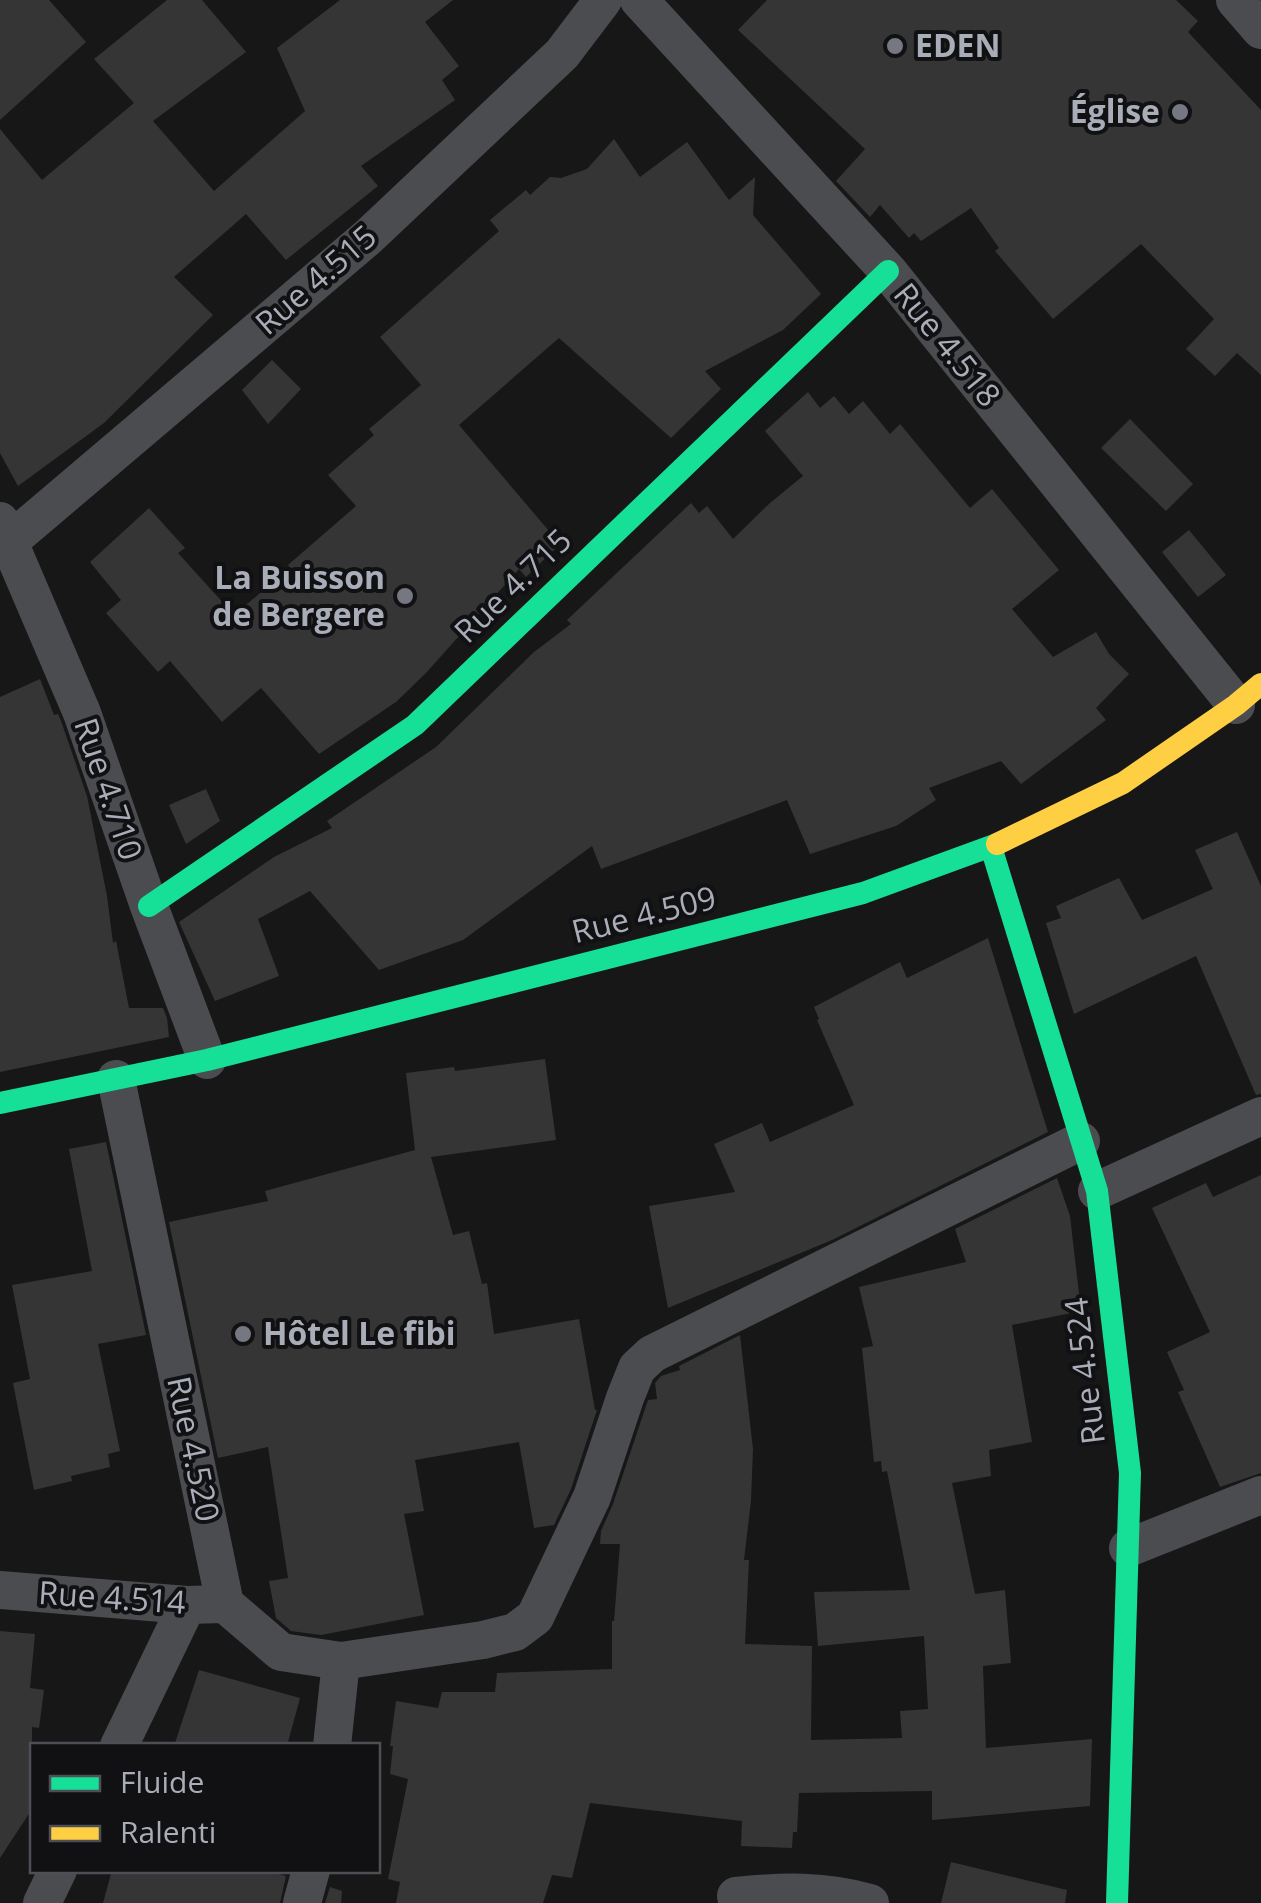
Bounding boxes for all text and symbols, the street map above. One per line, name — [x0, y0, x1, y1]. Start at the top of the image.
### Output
place label: EDEN — [915, 23, 1001, 66]
marker: EDEN — [884, 35, 906, 57]
place label: Église — [1070, 89, 1160, 132]
marker: Église — [1169, 101, 1191, 123]
street label: Rue 4.515 — [245, 214, 385, 343]
street label: Rue 4.518 — [885, 273, 1011, 415]
street label: Rue 4.715 — [444, 518, 580, 652]
place label: La Buisson de Bergere — [212, 555, 385, 635]
marker: La Buisson de Bergere — [394, 585, 416, 607]
street label: Rue 4.710 — [65, 712, 154, 865]
street label: Rue 4.509 — [567, 875, 720, 952]
street label: Rue 4.524 — [1053, 1295, 1114, 1447]
place label: Hôtel Le fibi — [263, 1311, 456, 1354]
marker: Hôtel Le fibi — [232, 1323, 254, 1345]
street label: Rue 4.520 — [158, 1372, 231, 1525]
street label: Rue 4.514 — [37, 1570, 187, 1623]
legend — [30, 1743, 380, 1873]
text: Fluide — [120, 1761, 204, 1802]
text: Ralenti — [120, 1811, 216, 1852]

